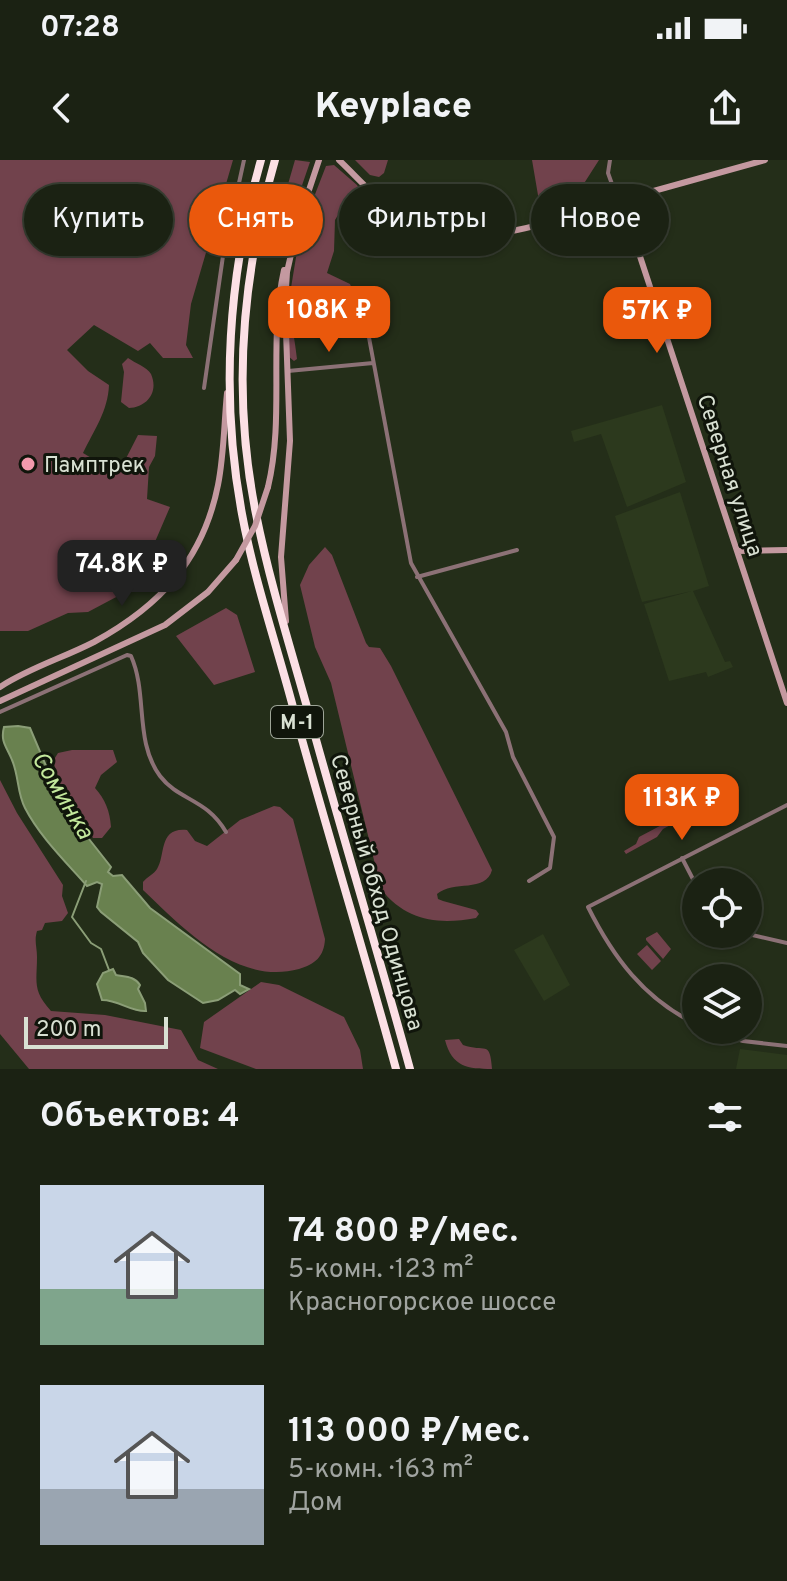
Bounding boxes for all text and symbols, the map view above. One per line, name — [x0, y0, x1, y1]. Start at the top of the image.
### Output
text: 07:28 — [40, 10, 120, 47]
text: Keyplace — [315, 85, 472, 131]
icon: back — [40, 86, 84, 130]
icon: share — [703, 86, 747, 130]
chip: Купить — [24, 184, 173, 256]
chip: Снять — [189, 184, 323, 256]
chip: Фильтры — [339, 184, 515, 256]
chip: Новое — [531, 184, 669, 256]
pin: 108K ₽ — [264, 286, 394, 354]
pin: 57K ₽ — [601, 287, 713, 355]
text: 108K ₽ — [286, 295, 372, 328]
text: 57K ₽ — [621, 296, 693, 329]
street label: Северная улица — [690, 391, 768, 560]
place label: Памптрек — [44, 453, 145, 480]
marker: Памптрек — [19, 455, 37, 473]
pin: 74.8K ₽ — [48, 540, 196, 608]
text: 74.8K ₽ — [75, 549, 169, 582]
road number: М-1 — [271, 706, 323, 738]
water label: Соминка — [23, 747, 99, 846]
street label: Северный обход Одинцова — [323, 751, 428, 1034]
pin: 113K ₽ — [617, 774, 747, 842]
text: 113K ₽ — [643, 783, 721, 816]
map controls — [682, 868, 762, 1044]
button: locate — [682, 868, 762, 948]
button: layers — [682, 964, 762, 1044]
scale bar — [24, 1013, 168, 1049]
text: 200 m — [36, 1017, 101, 1044]
icon: filters — [703, 1095, 747, 1139]
text: Объектов: 4 — [40, 1096, 240, 1139]
text: 74 800 ₽/мес. — [288, 1211, 518, 1254]
icon: home — [104, 1217, 200, 1313]
text: 5-комн. · 123 m² — [288, 1254, 474, 1287]
text: Красногорское шоссе — [288, 1287, 556, 1320]
text: 113 000 ₽/мес. — [288, 1411, 530, 1454]
icon: home — [104, 1417, 200, 1513]
text: 5-комн. · 163 m² — [288, 1454, 473, 1487]
text: Дом — [288, 1487, 343, 1520]

